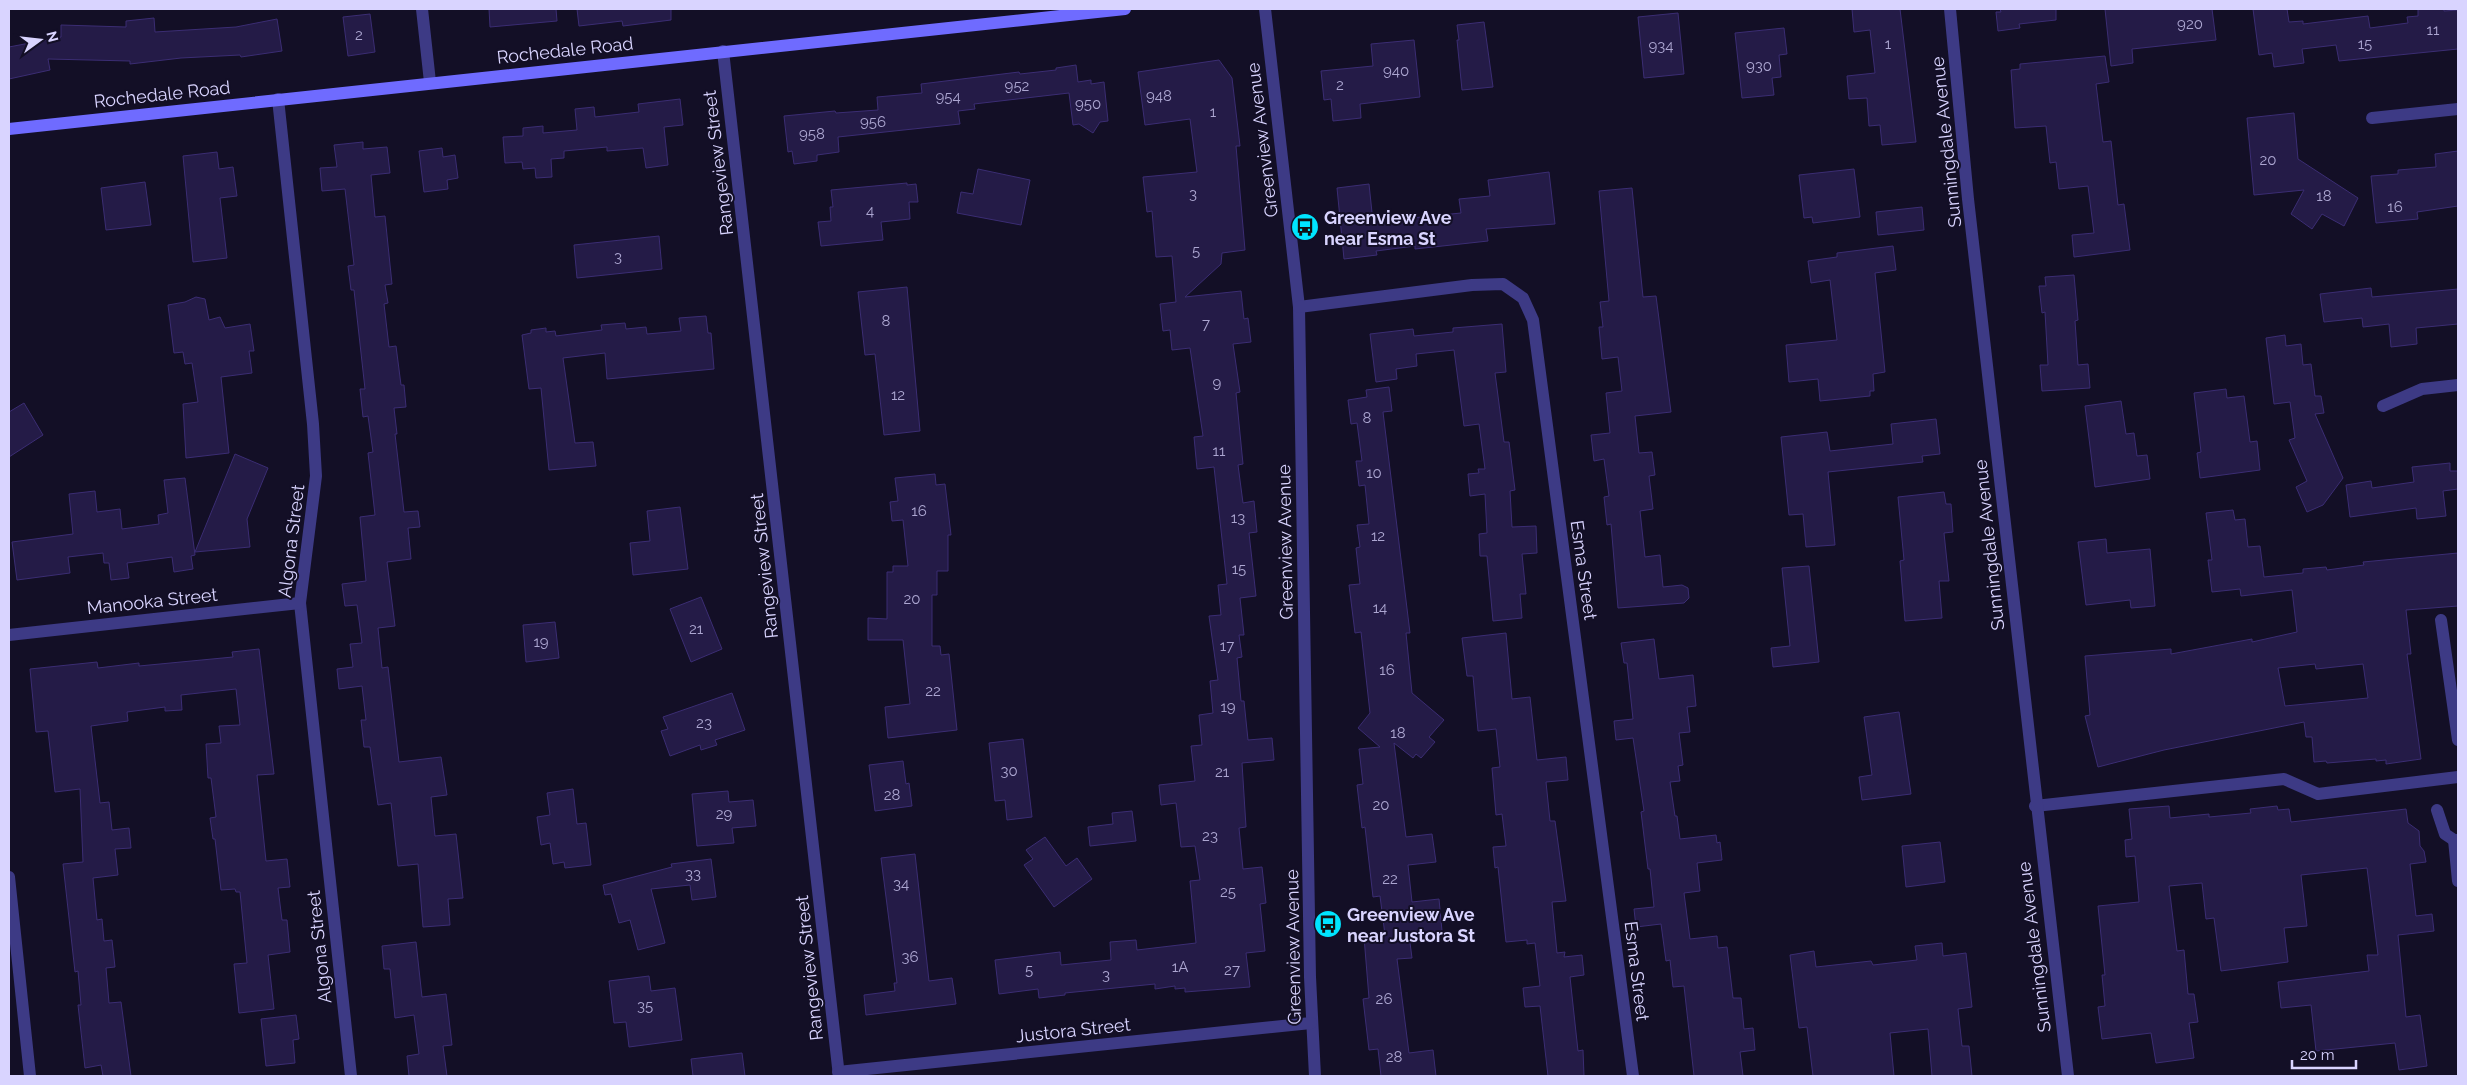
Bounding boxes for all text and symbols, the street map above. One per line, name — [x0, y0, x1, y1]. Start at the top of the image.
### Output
north arrow — [15, 15, 65, 65]
house number: 920 — [2177, 15, 2203, 33]
house number: 11 — [2427, 21, 2440, 39]
house number: 2 — [355, 26, 363, 44]
text: N — [43, 29, 62, 44]
street label: Rochedale Road — [496, 32, 634, 68]
house number: 1 — [1885, 35, 1892, 53]
house number: 15 — [2358, 35, 2372, 53]
house number: 934 — [1649, 37, 1674, 55]
street label: Sunningdale Avenue — [1927, 55, 1965, 229]
house number: 930 — [1746, 57, 1772, 75]
street label: Greenview Avenue — [1242, 61, 1282, 218]
house number: 940 — [1383, 62, 1409, 80]
street label: Rochedale Road — [93, 76, 231, 112]
house number: 2 — [1336, 76, 1344, 94]
house number: 952 — [1005, 77, 1030, 95]
house number: 948 — [1146, 87, 1172, 105]
house number: 954 — [935, 88, 961, 106]
street label: Rangeview Street — [699, 89, 737, 237]
house number: 950 — [1075, 95, 1101, 113]
house number: 1 — [1210, 103, 1217, 121]
house number: 956 — [860, 113, 886, 131]
house number: 958 — [799, 125, 825, 143]
house number: 20 — [2260, 151, 2277, 169]
house number: 3 — [1189, 185, 1197, 203]
house number: 18 — [2316, 187, 2332, 205]
house number: 16 — [2387, 198, 2403, 216]
house number: 4 — [866, 202, 874, 220]
place label: Greenview Ave near Esma St — [1324, 207, 1452, 249]
bus stop icon: Greenview Ave near Esma St — [1290, 212, 1320, 242]
house number: 5 — [1192, 242, 1200, 260]
house number: 3 — [614, 248, 622, 266]
house number: 8 — [882, 312, 891, 330]
house number: 7 — [1202, 315, 1210, 333]
house number: 9 — [1213, 374, 1222, 392]
house number: 12 — [891, 386, 905, 404]
house number: 8 — [1363, 409, 1372, 427]
house number: 11 — [1213, 442, 1226, 460]
street label: Sunningdale Avenue — [1970, 458, 2008, 632]
street label: Greenview Avenue — [1273, 464, 1297, 620]
house number: 10 — [1366, 464, 1382, 482]
street label: Algona Street — [274, 483, 308, 599]
street label: Rangeview Street — [746, 492, 782, 640]
house number: 16 — [911, 502, 927, 520]
house number: 13 — [1231, 509, 1245, 527]
street label: Esma Street — [1567, 519, 1601, 621]
house number: 12 — [1371, 527, 1385, 545]
house number: 15 — [1232, 560, 1246, 578]
street label: Manooka Street — [86, 584, 218, 618]
house number: 20 — [904, 590, 921, 608]
house number: 14 — [1373, 599, 1387, 617]
house number: 21 — [689, 620, 704, 638]
house number: 19 — [533, 633, 549, 651]
house number: 17 — [1220, 637, 1234, 655]
house number: 16 — [1379, 661, 1395, 679]
house number: 22 — [925, 682, 941, 700]
house number: 19 — [1220, 698, 1236, 716]
house number: 23 — [696, 714, 712, 732]
house number: 18 — [1390, 724, 1406, 742]
house number: 30 — [1000, 762, 1018, 780]
house number: 21 — [1215, 763, 1230, 781]
house number: 28 — [884, 786, 900, 804]
house number: 20 — [1373, 796, 1390, 814]
house number: 29 — [716, 805, 733, 823]
house number: 23 — [1202, 827, 1218, 845]
street label: Sunningdale Avenue — [2013, 860, 2055, 1034]
house number: 33 — [685, 865, 701, 883]
street label: Greenview Avenue — [1281, 869, 1305, 1025]
house number: 22 — [1382, 870, 1398, 888]
house number: 34 — [893, 875, 909, 893]
house number: 25 — [1220, 883, 1236, 901]
street label: Algona Street — [303, 889, 335, 1005]
street label: Rangeview Street — [791, 894, 827, 1042]
place label: Greenview Ave near Justora St — [1347, 904, 1475, 946]
bus stop icon: Greenview Ave near Justora St — [1313, 909, 1343, 939]
street label: Esma Street — [1620, 920, 1654, 1022]
house number: 36 — [901, 948, 919, 966]
house number: 1A — [1172, 958, 1188, 976]
house number: 5 — [1025, 961, 1033, 979]
house number: 27 — [1224, 961, 1240, 979]
house number: 3 — [1102, 966, 1110, 984]
house number: 26 — [1376, 990, 1392, 1008]
house number: 35 — [637, 997, 653, 1015]
street label: Justora Street — [1015, 1014, 1131, 1046]
scale bar — [2292, 1038, 2356, 1070]
text: 20 m — [2300, 1046, 2335, 1064]
house number: 28 — [1386, 1048, 1402, 1066]

